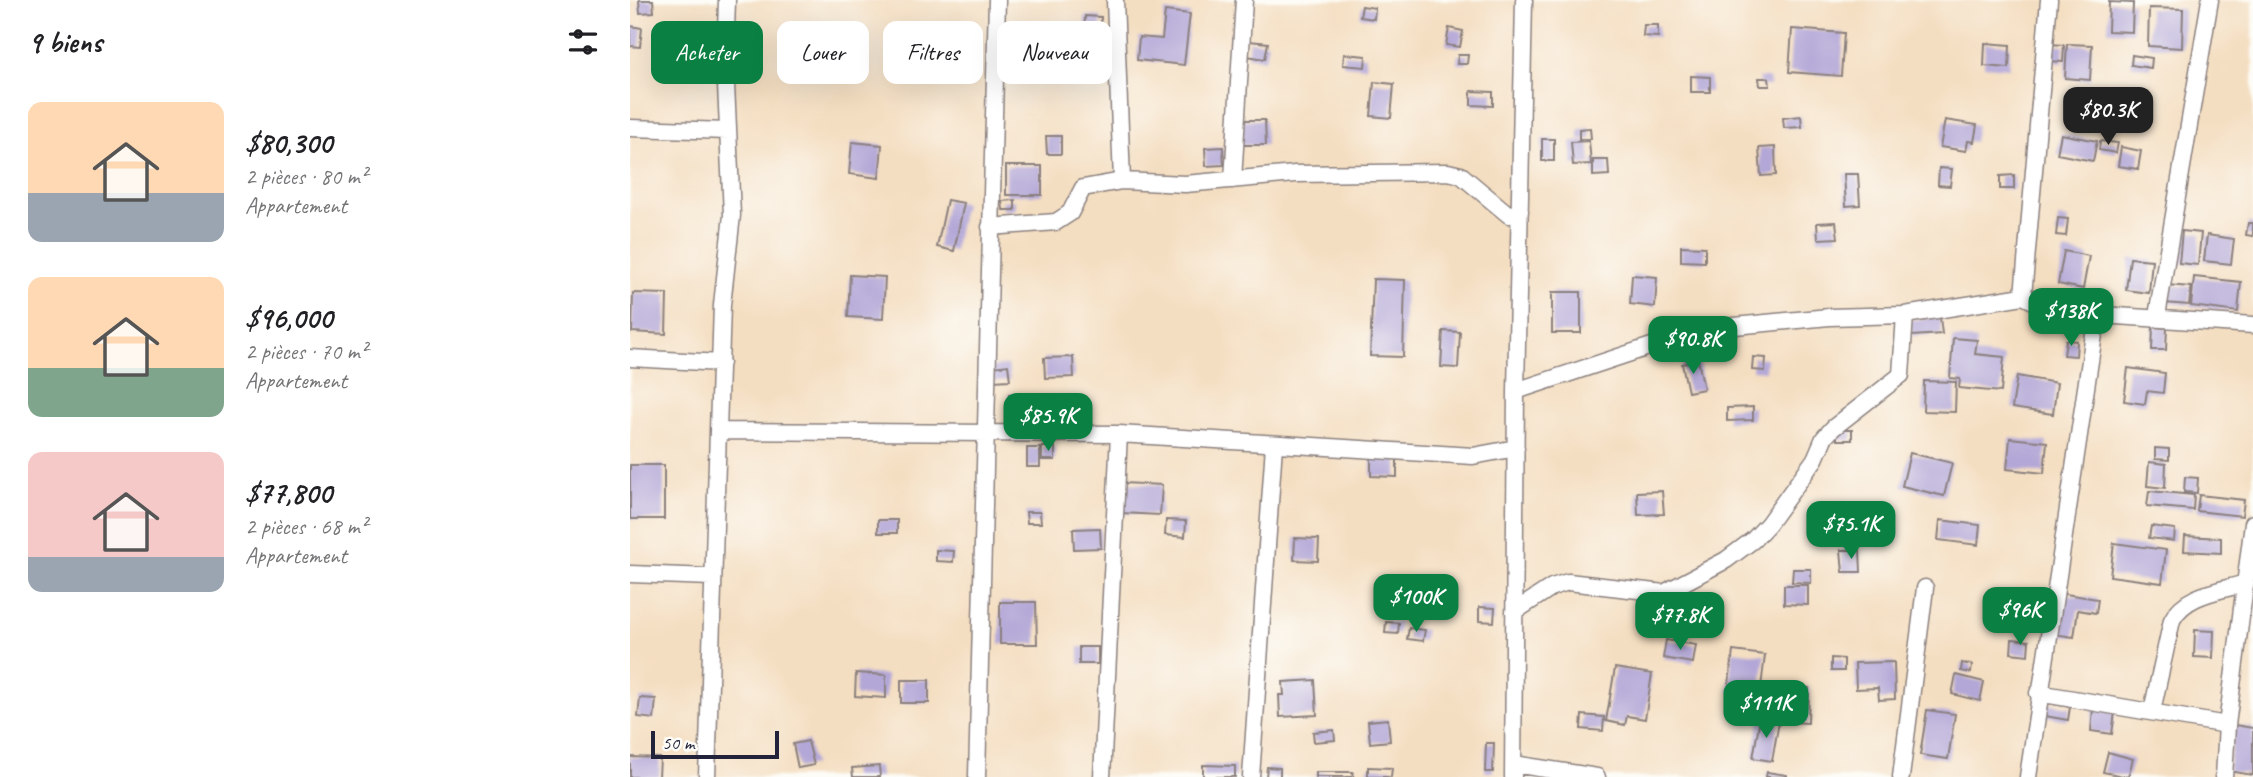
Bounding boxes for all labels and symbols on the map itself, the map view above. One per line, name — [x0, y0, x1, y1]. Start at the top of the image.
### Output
pin: $80.3K — [2051, 88, 2165, 147]
pin: $138K — [2022, 288, 2120, 348]
pin: $90.8K — [1636, 316, 1750, 376]
pin: $85.9K — [991, 393, 1105, 453]
pin: $75.1K — [1794, 502, 1908, 561]
pin: $100K — [1367, 574, 1465, 634]
pin: $96K — [1979, 588, 2061, 647]
pin: $77.8K — [1623, 592, 1737, 652]
pin: $111K — [1717, 680, 1815, 740]
scale bar — [651, 728, 779, 760]

